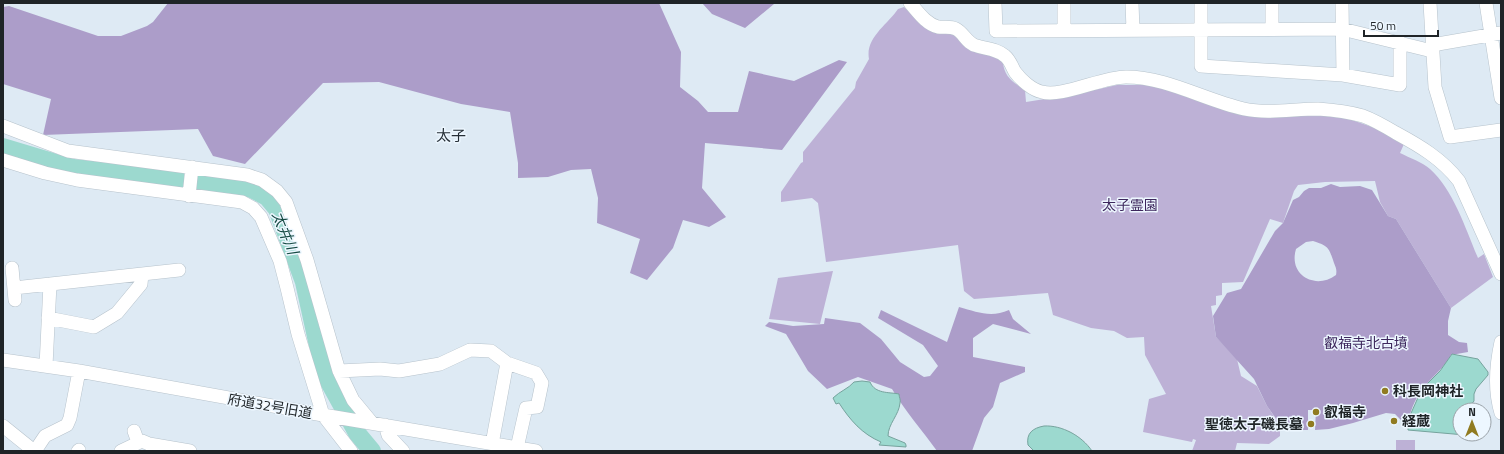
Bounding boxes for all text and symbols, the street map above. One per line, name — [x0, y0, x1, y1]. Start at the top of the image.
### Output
scale bar — [1364, 12, 1438, 38]
text: 50 m — [1370, 16, 1396, 35]
district label: 太子 — [436, 124, 466, 147]
park label: 太子霊園 — [1102, 194, 1158, 215]
water label: 太井川 — [266, 208, 305, 260]
park label: 叡福寺北古墳 — [1324, 332, 1408, 353]
place label: 科長岡神社 — [1393, 380, 1463, 401]
marker: 科長岡神社 — [1380, 386, 1390, 396]
street label: 府道32号旧道 — [226, 388, 314, 423]
place label: 叡福寺 — [1324, 401, 1366, 422]
north arrow — [1452, 402, 1492, 442]
text: N — [1468, 404, 1476, 420]
marker: 叡福寺 — [1311, 407, 1321, 417]
place label: 経蔵 — [1402, 410, 1430, 431]
place label: 聖徳太子磯長墓 — [1205, 413, 1303, 434]
marker: 経蔵 — [1389, 416, 1399, 426]
marker: 聖徳太子磯長墓 — [1306, 419, 1316, 429]

